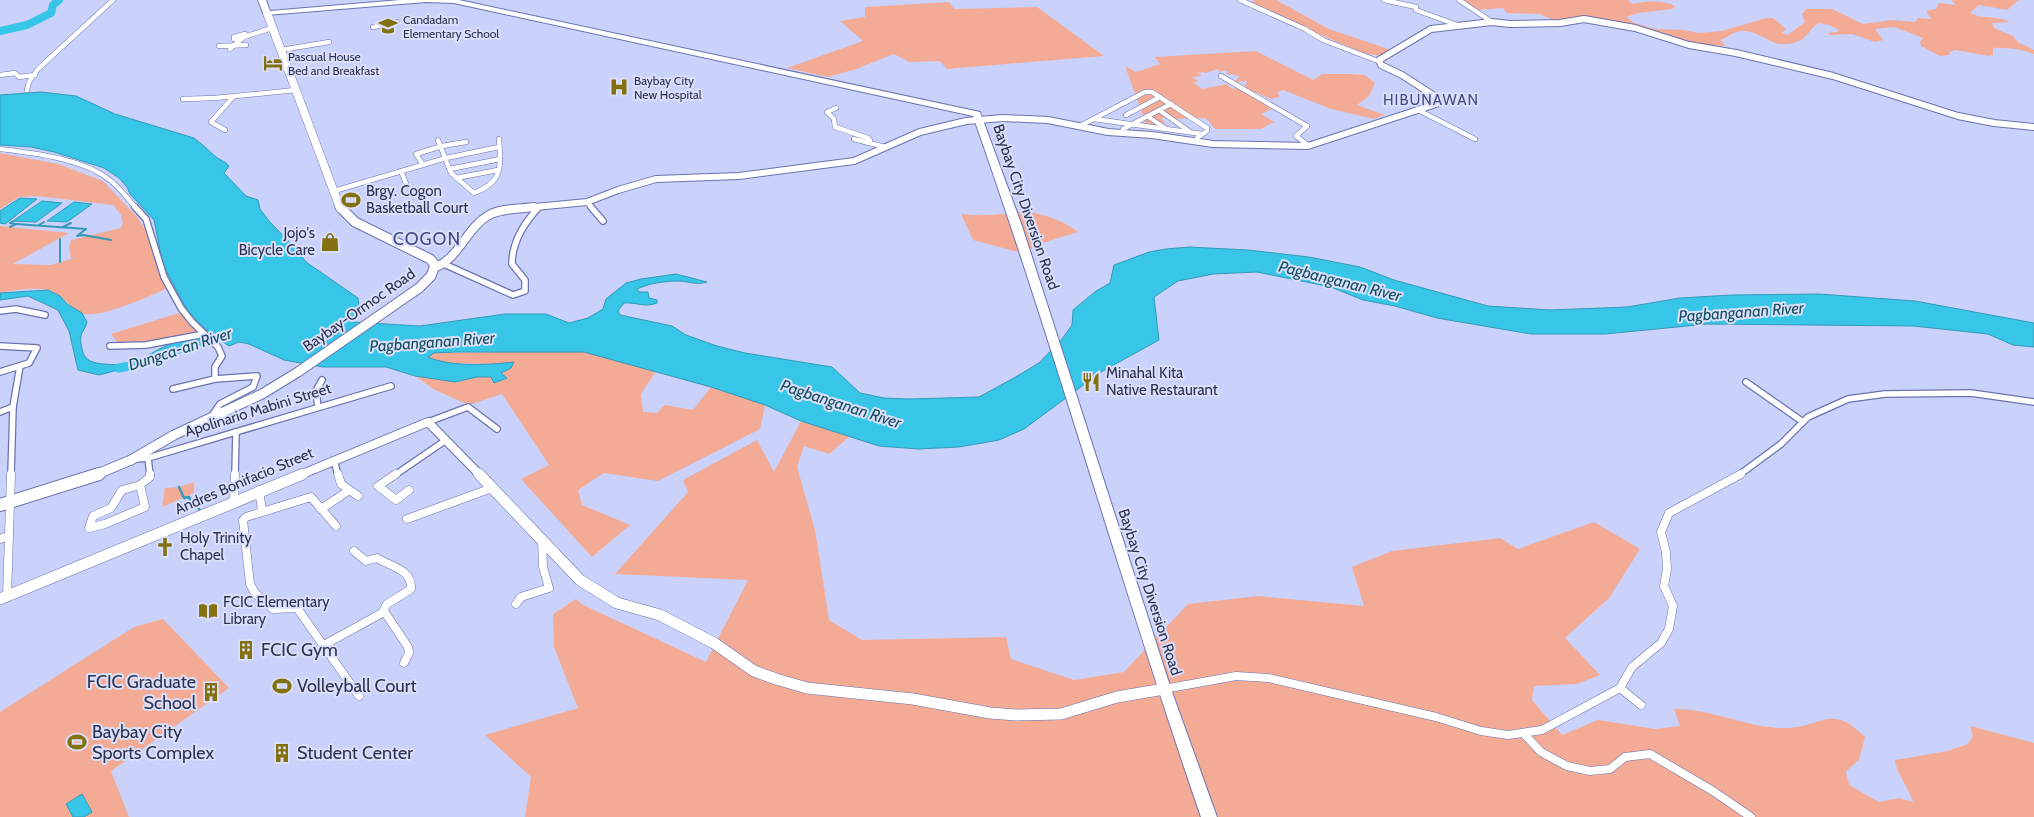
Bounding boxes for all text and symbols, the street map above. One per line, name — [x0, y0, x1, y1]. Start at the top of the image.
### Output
place label: Candadam Elementary School — [403, 12, 499, 41]
school or university icon: Candadam Elementary School — [377, 15, 399, 37]
place label: Pascual House Bed and Breakfast — [288, 49, 379, 78]
hotel icon: Pascual House Bed and Breakfast — [262, 52, 284, 74]
place label: Baybay City New Hospital — [634, 73, 702, 102]
hospital icon: Baybay City New Hospital — [608, 76, 630, 98]
district label: HIBUNAWAN — [1383, 91, 1479, 109]
street label: Baybay City Diversion Road — [989, 122, 1063, 292]
place label: Brgy. Cogon Basketball Court — [366, 182, 468, 217]
sports icon: Brgy. Cogon Basketball Court — [340, 189, 362, 211]
place label: Jojo's Bicycle Care — [239, 224, 315, 259]
district label: COGON — [393, 228, 461, 250]
shop icon: Jojo's Bicycle Care — [319, 231, 341, 253]
water label: Pagbanganan River — [1277, 257, 1404, 306]
street label: Baybay-Ormoc Road — [299, 265, 419, 355]
water label: Pagbanganan River — [1678, 298, 1805, 326]
water label: Dungca-an River — [126, 323, 235, 375]
water label: Pagbanganan River — [369, 328, 496, 356]
place label: Minahal Kita Native Restaurant — [1106, 364, 1218, 399]
restaurant icon: Minahal Kita Native Restaurant — [1080, 371, 1102, 393]
water label: Pagbanganan River — [778, 376, 905, 433]
street label: Apolinario Mabini Street — [183, 379, 333, 441]
street label: Andres Bonifacio Street — [172, 444, 316, 518]
street label: Baybay City Diversion Road — [1115, 506, 1185, 678]
place label: Holy Trinity Chapel — [180, 529, 252, 564]
church icon: Holy Trinity Chapel — [154, 536, 176, 558]
place label: FCIC Elementary Library — [223, 593, 330, 628]
library icon: FCIC Elementary Library — [197, 600, 219, 622]
building icon: FCIC Gym — [235, 639, 257, 661]
place label: FCIC Gym — [261, 639, 338, 661]
place label: FCIC Graduate School — [87, 671, 197, 714]
sports icon: Volleyball Court — [271, 675, 293, 697]
place label: Volleyball Court — [297, 675, 417, 697]
building icon: FCIC Graduate School — [200, 681, 222, 703]
place label: Baybay City Sports Complex — [92, 721, 214, 764]
sports icon: Baybay City Sports Complex — [66, 731, 88, 753]
building icon: Student Center — [271, 742, 293, 764]
place label: Student Center — [297, 742, 413, 764]

